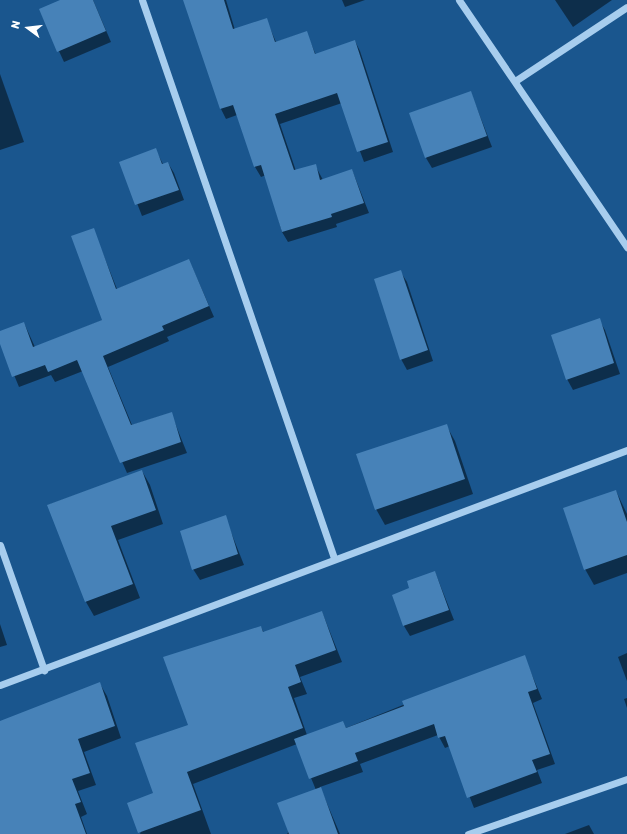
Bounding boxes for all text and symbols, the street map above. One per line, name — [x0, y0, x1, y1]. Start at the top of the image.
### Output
north arrow — [8, 8, 48, 48]
text: N — [9, 19, 23, 30]

